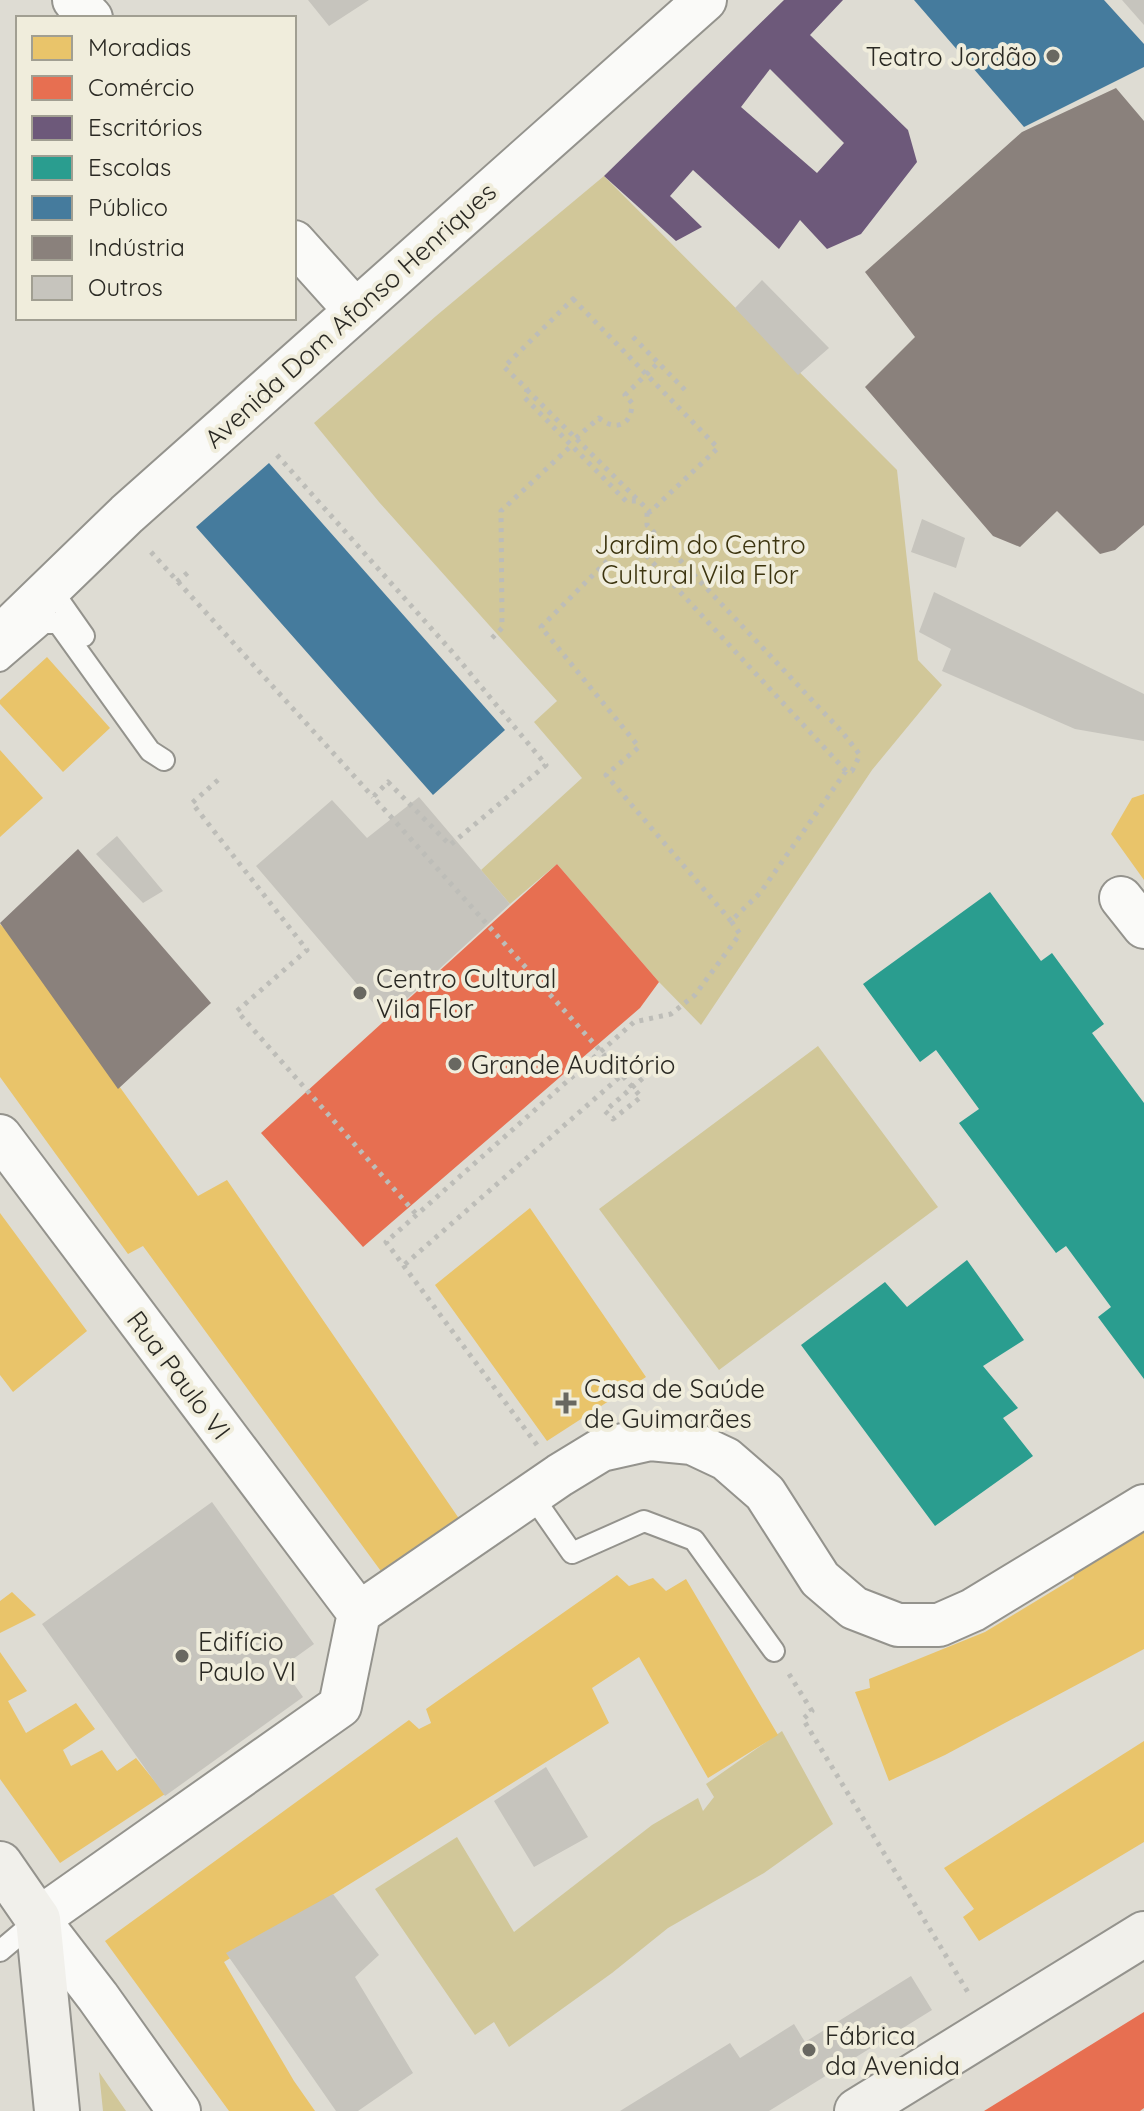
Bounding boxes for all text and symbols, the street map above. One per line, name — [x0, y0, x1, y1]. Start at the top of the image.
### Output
legend — [16, 16, 296, 320]
text: Moradias — [88, 32, 191, 62]
place label: Teatro Jordão — [866, 40, 1037, 73]
marker: Teatro Jordão — [1044, 47, 1062, 65]
text: Comércio — [88, 72, 194, 102]
text: Escritórios — [88, 112, 202, 142]
text: Escolas — [88, 152, 171, 182]
street label: Avenida Dom Afonso Henriques — [197, 175, 503, 455]
text: Público — [88, 192, 168, 222]
text: Indústria — [88, 232, 185, 262]
text: Outros — [88, 272, 163, 302]
park label: Jardim do Centro Cultural Vila Flor — [594, 528, 806, 591]
place label: Centro Cultural Vila Flor — [376, 962, 556, 1025]
marker: Centro Cultural Vila Flor — [351, 984, 369, 1002]
place label: Grande Auditório — [471, 1048, 676, 1081]
marker: Grande Auditório — [446, 1055, 464, 1073]
street label: Rua Paulo VI — [120, 1304, 238, 1446]
place label: Casa de Saúde de Guimarães — [584, 1372, 765, 1435]
marker: Casa de Saúde de Guimarães — [555, 1392, 577, 1414]
place label: Edifício Paulo VI — [198, 1625, 296, 1688]
marker: Edifício Paulo VI — [173, 1647, 191, 1665]
place label: Fábrica da Avenida — [825, 2019, 960, 2082]
marker: Fábrica da Avenida — [800, 2041, 818, 2059]

